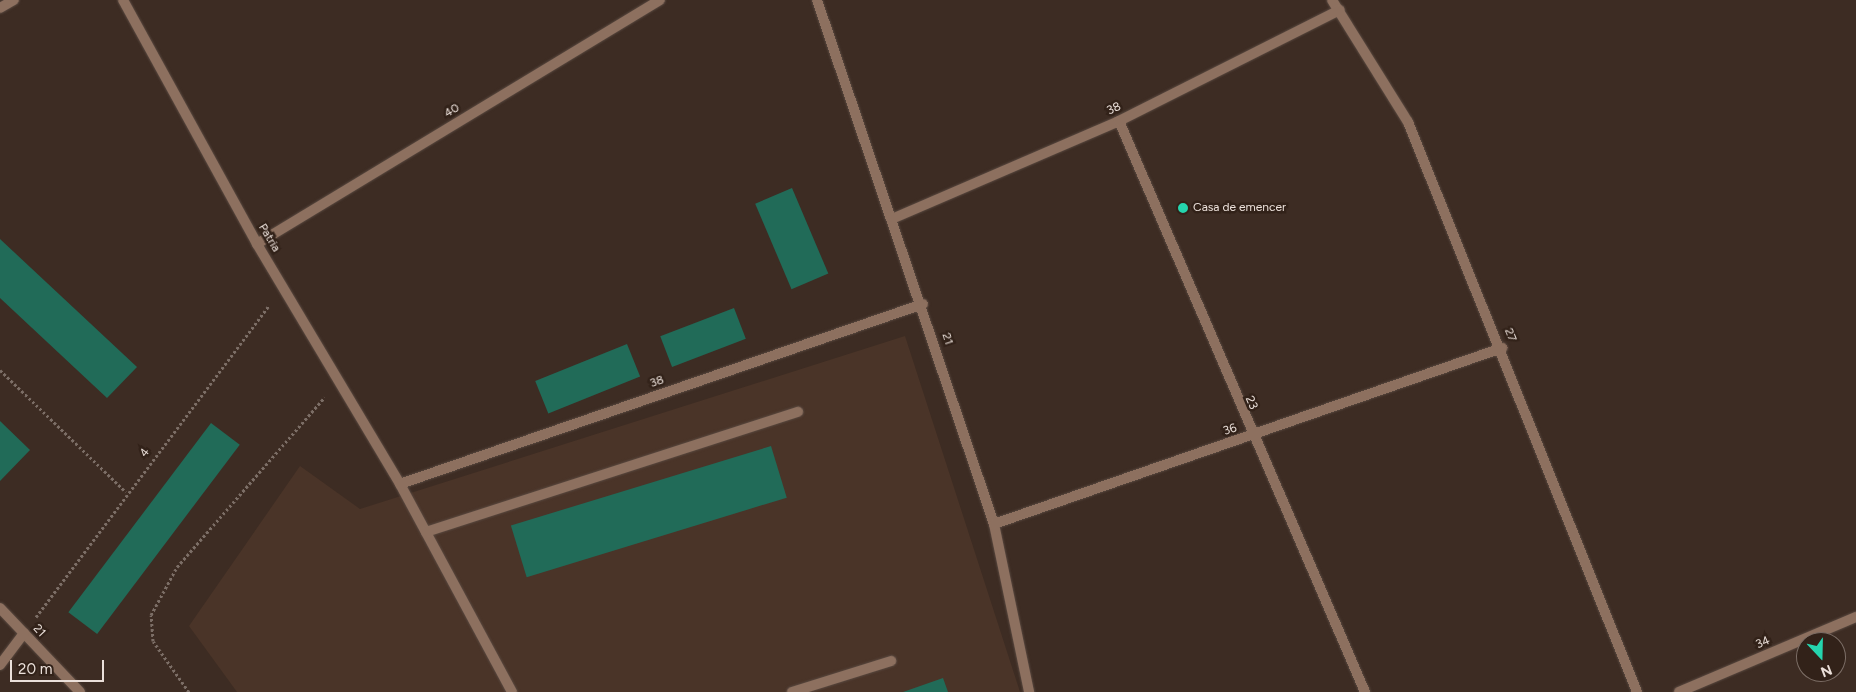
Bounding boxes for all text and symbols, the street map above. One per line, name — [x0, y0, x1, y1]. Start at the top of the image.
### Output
street label: 38 — [1105, 100, 1123, 118]
street label: 40 — [442, 101, 462, 121]
place label: Casa de emencer — [1193, 201, 1286, 215]
marker: Casa de emencer — [1177, 202, 1189, 214]
street label: Patria — [255, 221, 283, 255]
street label: 27 — [1501, 326, 1519, 344]
street label: 21 — [938, 331, 956, 347]
street label: 38 — [648, 373, 666, 391]
street label: 23 — [1242, 394, 1260, 412]
street label: 36 — [1221, 421, 1239, 439]
street label: 4 — [137, 446, 153, 460]
street label: 21 — [30, 622, 48, 640]
north arrow — [1796, 632, 1846, 682]
street label: 34 — [1754, 634, 1772, 652]
scale bar — [12, 650, 106, 682]
text: 20 m — [18, 660, 52, 678]
text: N — [1818, 661, 1834, 680]

